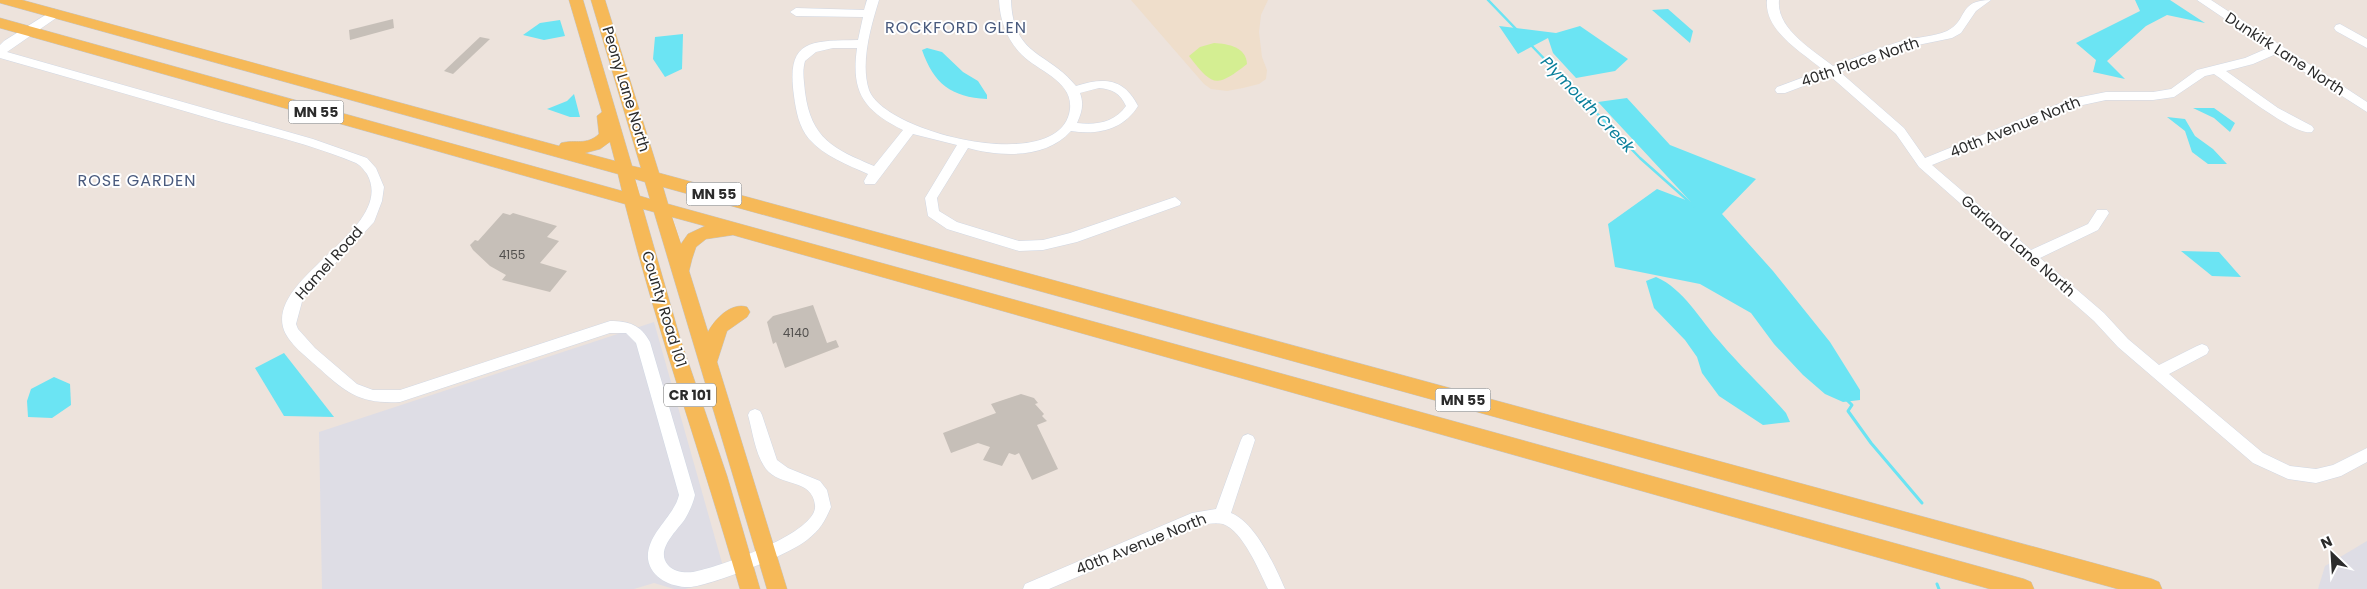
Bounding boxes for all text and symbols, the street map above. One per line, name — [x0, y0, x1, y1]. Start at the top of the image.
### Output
street label: Dunkirk Lane North — [2221, 7, 2349, 100]
district label: ROCKFORD GLEN — [885, 16, 1027, 39]
street label: Peony Lane North — [597, 24, 656, 154]
street label: 40th Place North — [1798, 31, 1922, 92]
water label: Plymouth Creek — [1535, 51, 1640, 158]
street label: 40th Avenue North — [1946, 91, 2083, 162]
road number: MN 55 — [288, 100, 344, 124]
district label: ROSE GARDEN — [78, 169, 196, 192]
road number: MN 55 — [686, 182, 742, 205]
street label: Garland Lane North — [1957, 190, 2080, 301]
street label: Hamel Road — [290, 221, 367, 304]
house number: 4155 — [499, 246, 525, 263]
street label: County Road 101 — [637, 248, 692, 369]
house number: 4140 — [783, 324, 809, 341]
road number: CR 101 — [664, 384, 716, 406]
road number: MN 55 — [1436, 388, 1490, 412]
street label: 40th Avenue North — [1072, 508, 1209, 579]
north arrow — [2307, 529, 2357, 579]
text: N — [2318, 531, 2336, 554]

